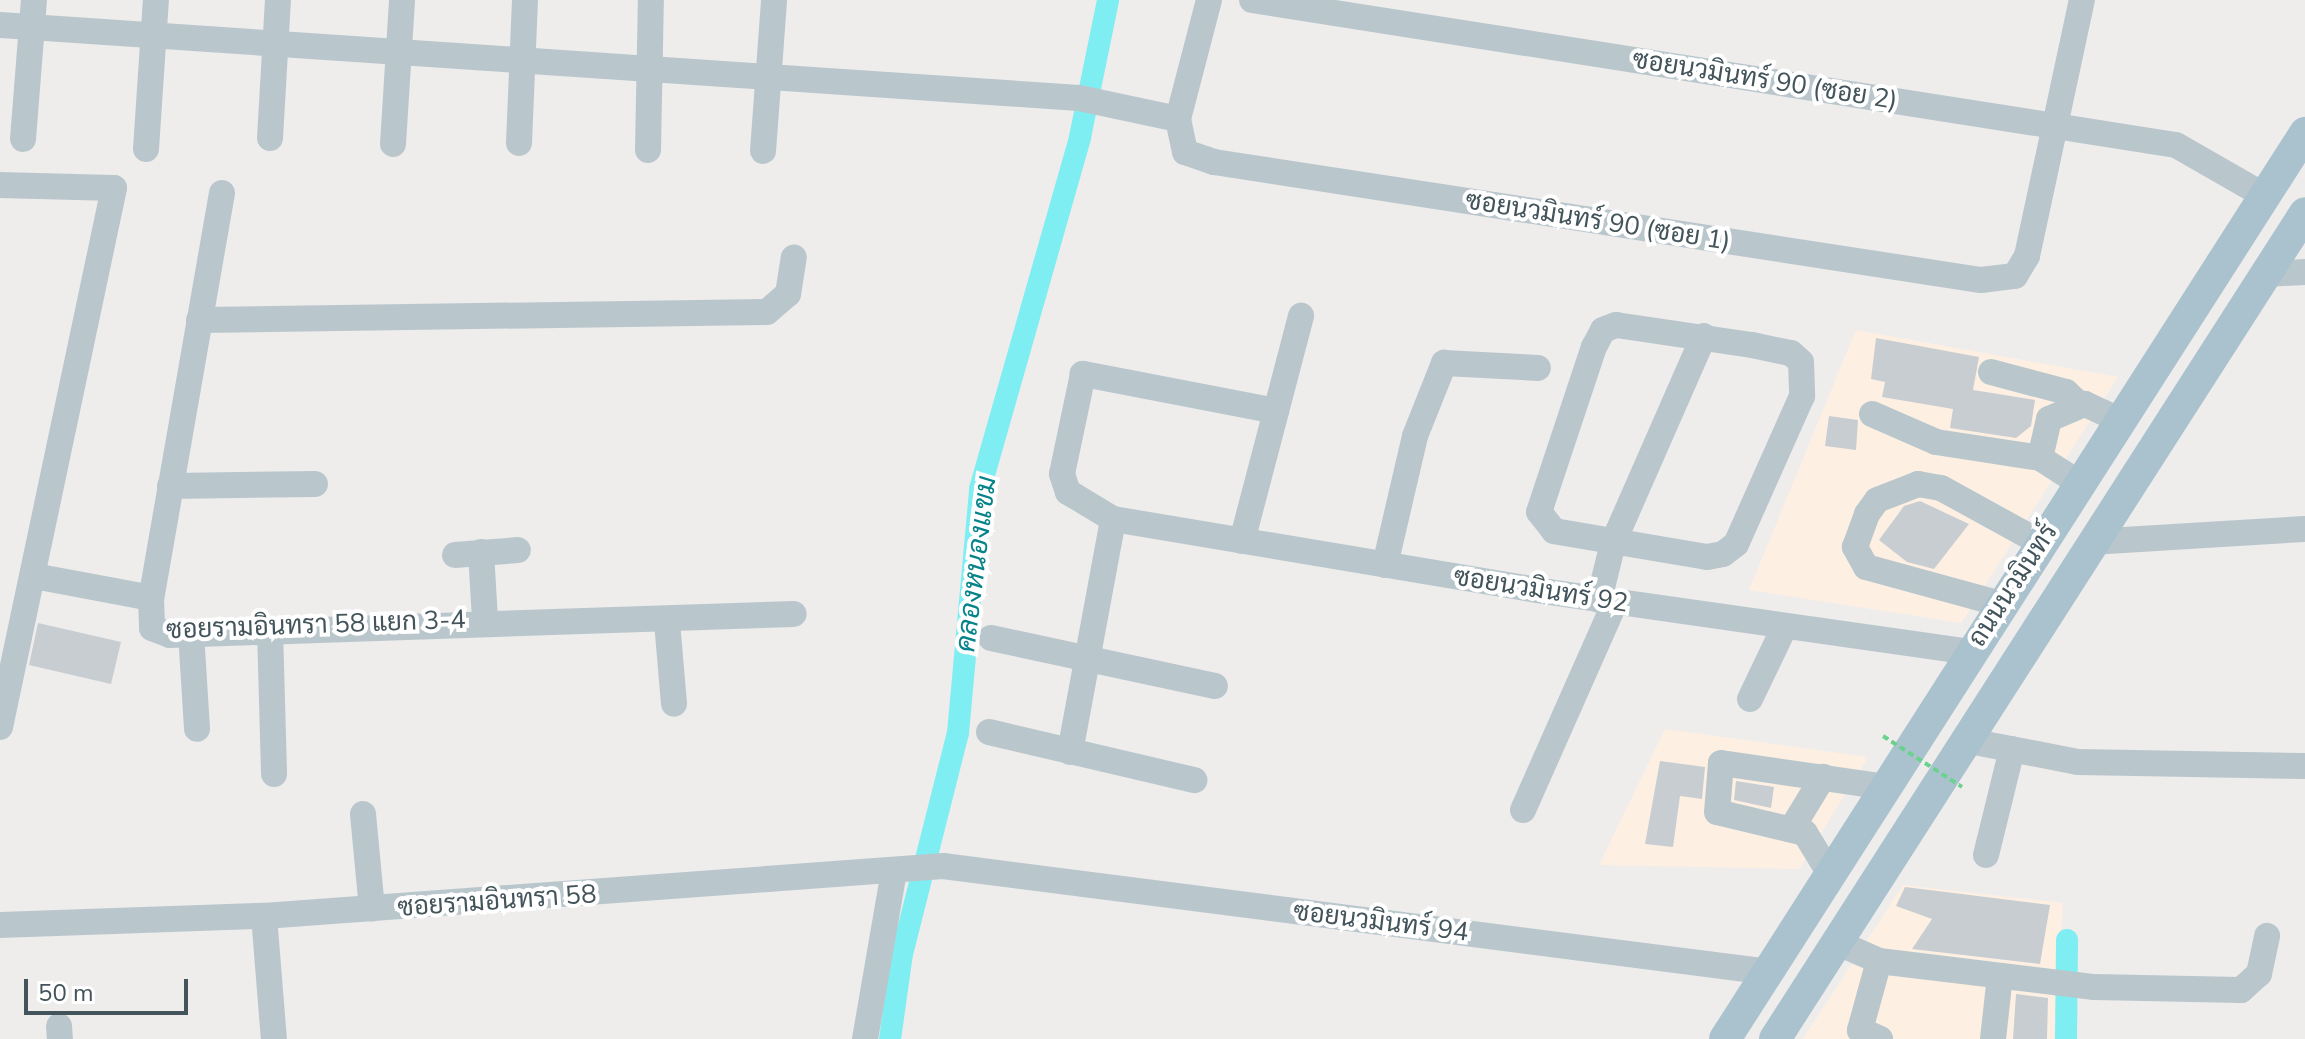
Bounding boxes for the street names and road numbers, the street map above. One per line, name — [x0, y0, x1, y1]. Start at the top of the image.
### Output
street label: ซอยนวมินทร์ 90 (ซอย 2) — [1630, 44, 1900, 116]
street label: ซอยนวมินทร์ 90 (ซอย 1) — [1463, 185, 1733, 257]
street label: ถนนนวมินทร์ — [1962, 518, 2064, 652]
street label: ซอยนวมินทร์ 92 — [1452, 561, 1630, 619]
street label: ซอยรามอินทรา 58 แยก 3-4 — [166, 604, 466, 646]
street label: ซอยรามอินทรา 58 — [397, 878, 597, 924]
street label: ซอยนวมินทร์ 94 — [1292, 896, 1470, 948]

